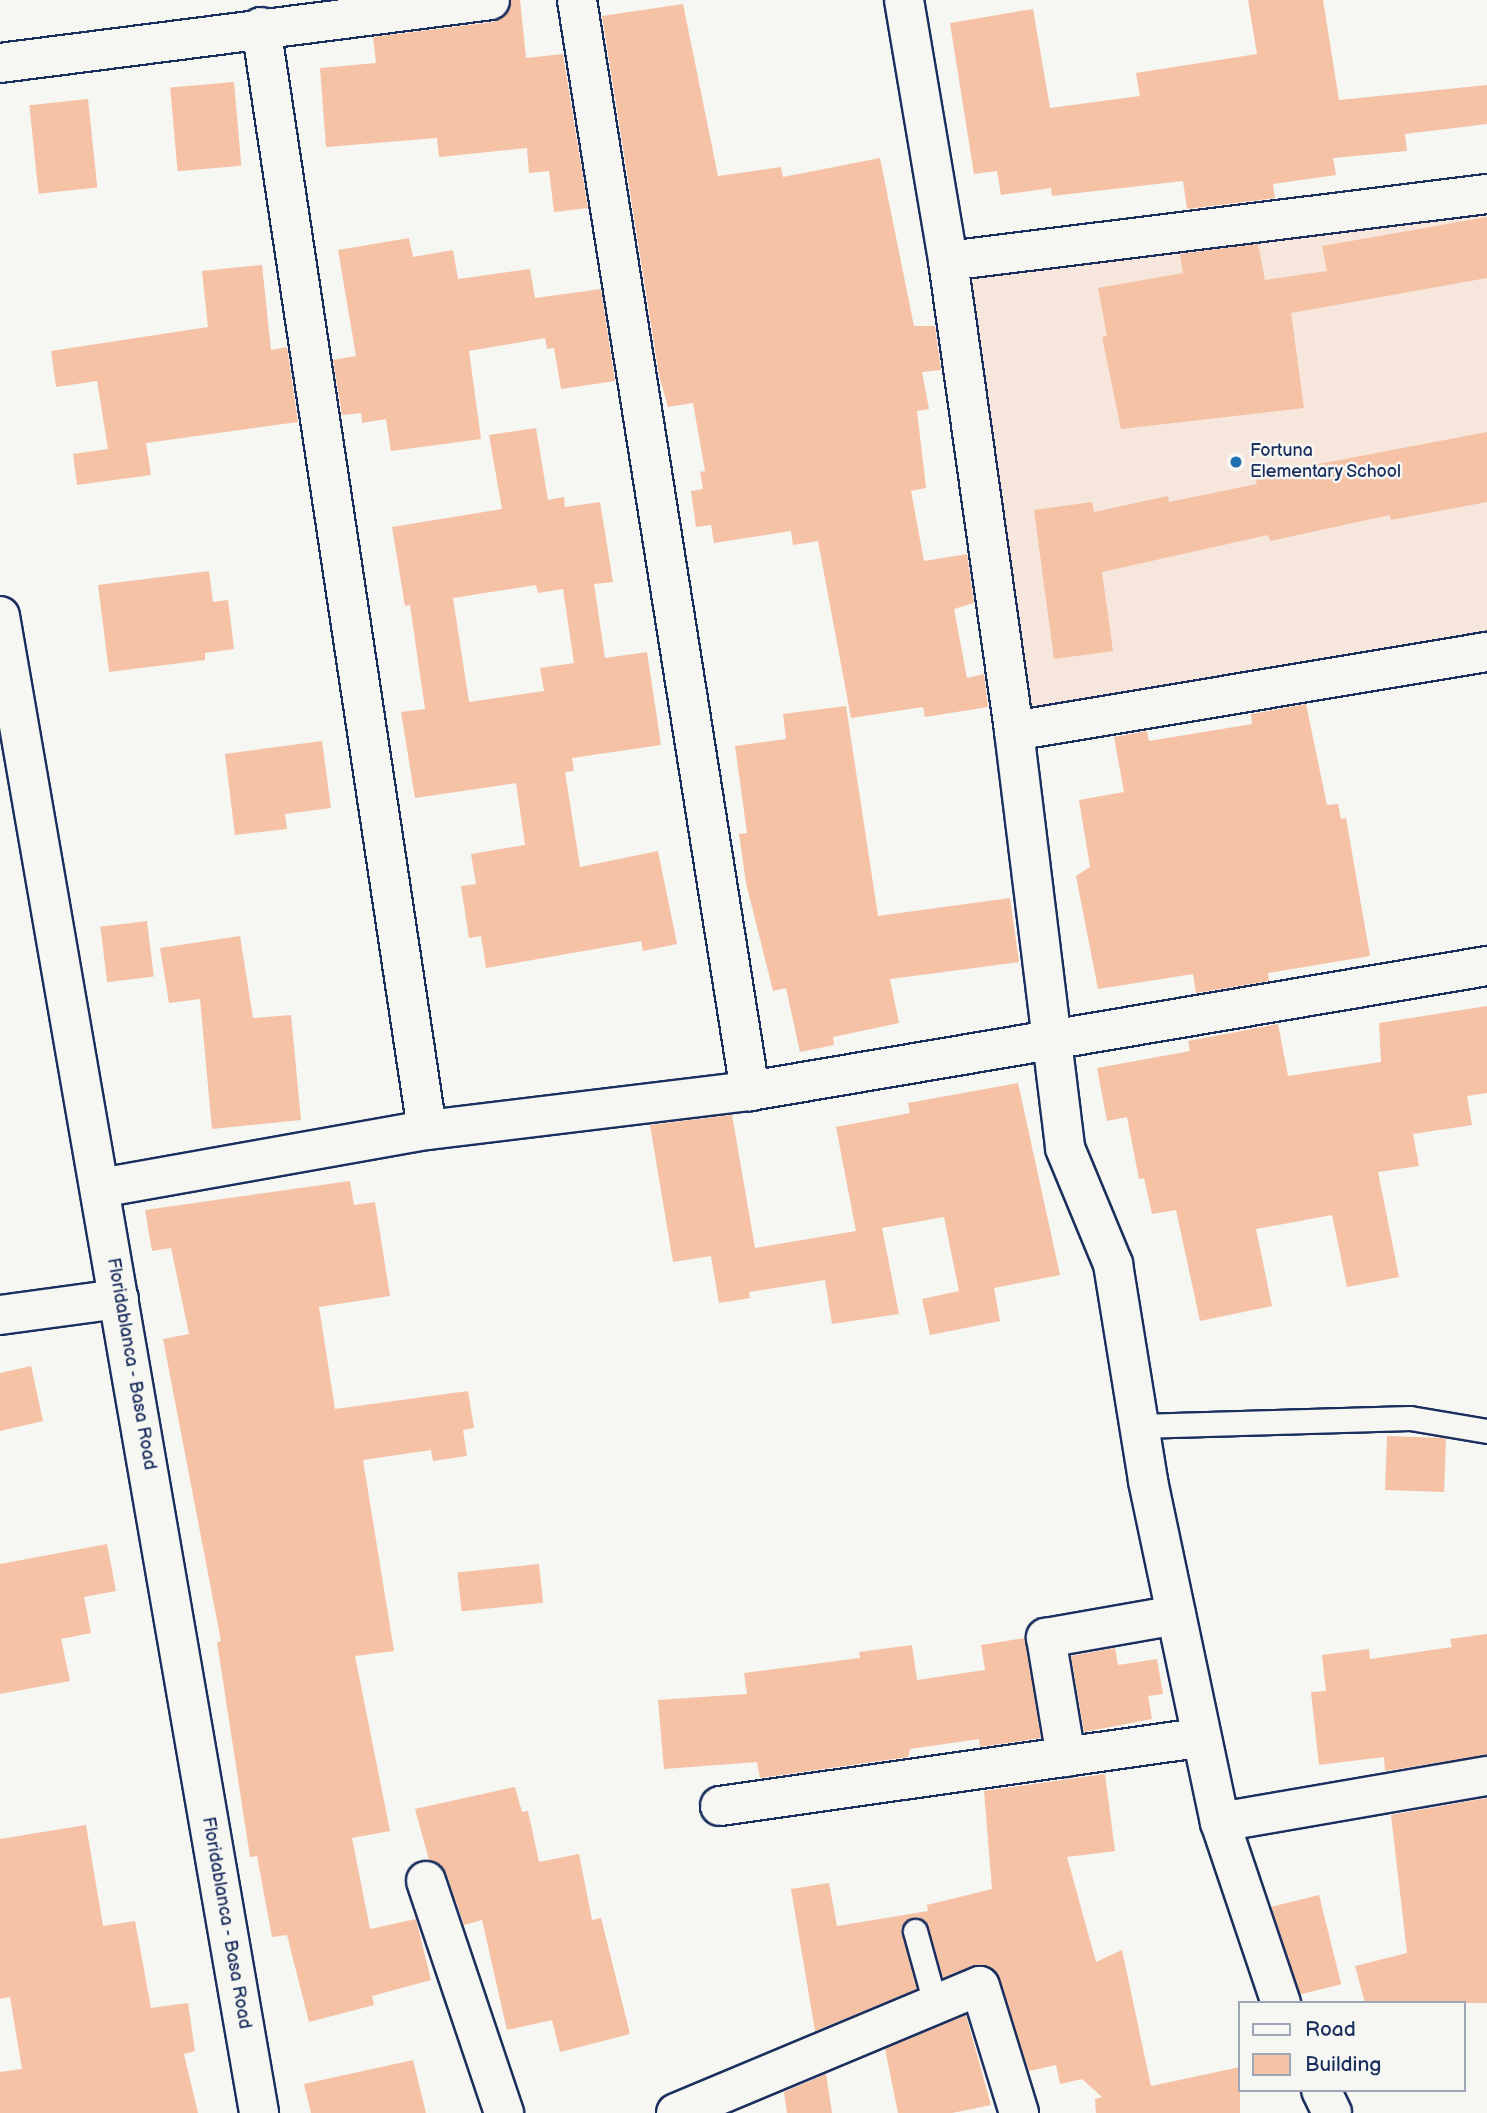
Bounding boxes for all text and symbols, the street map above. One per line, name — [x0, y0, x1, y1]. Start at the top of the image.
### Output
place label: Fortuna Elementary School — [1250, 441, 1403, 484]
marker: Fortuna Elementary School — [1228, 454, 1244, 470]
street label: Floridablanca - Basa Road — [102, 1256, 160, 1472]
street label: Floridablanca - Basa Road — [197, 1815, 255, 2031]
legend — [1238, 2001, 1466, 2092]
text: Road — [1305, 2017, 1356, 2042]
text: Building — [1305, 2052, 1381, 2077]

